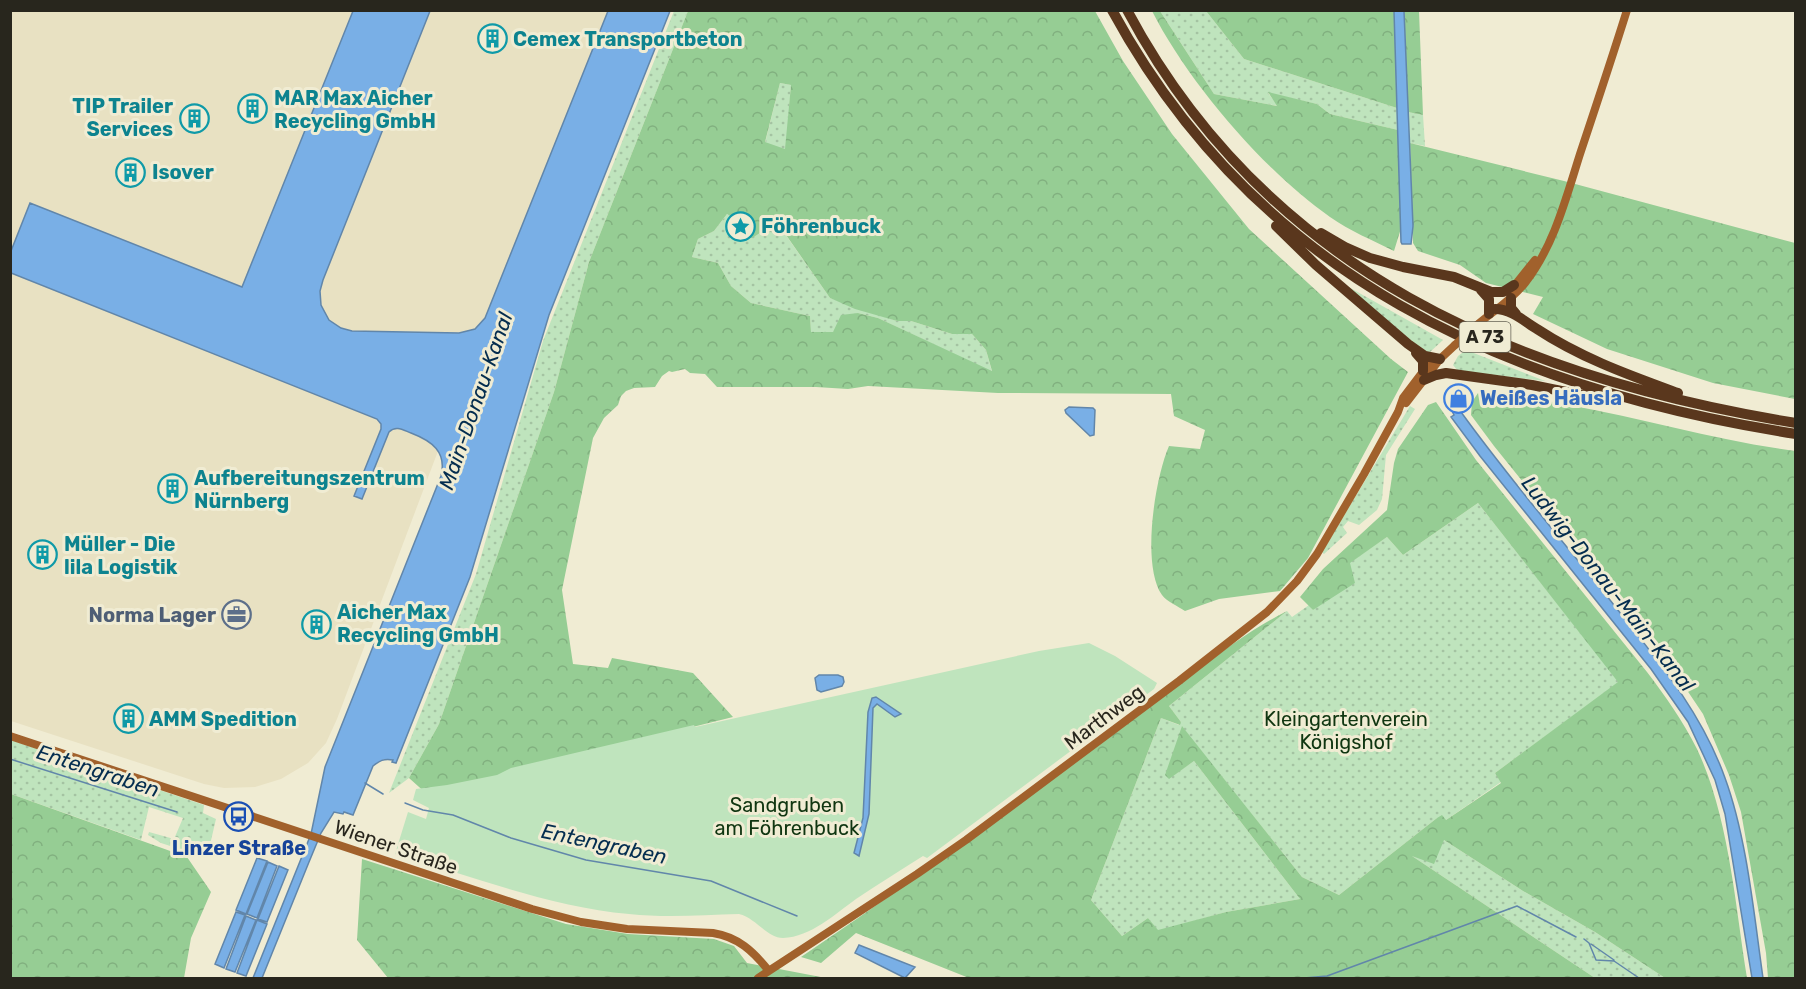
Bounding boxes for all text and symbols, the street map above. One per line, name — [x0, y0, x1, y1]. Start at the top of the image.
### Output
building icon: Cemex Transportbeton — [476, 23, 508, 55]
place label: Cemex Transportbeton — [513, 27, 743, 51]
place label: MAR Max Aicher Recycling GmbH — [274, 86, 436, 133]
building icon: MAR Max Aicher Recycling GmbH — [237, 93, 269, 125]
place label: TIP Trailer Services — [72, 94, 173, 141]
building icon: TIP Trailer Services — [178, 102, 210, 134]
building icon: Isover — [115, 156, 147, 188]
place label: Isover — [152, 160, 214, 184]
place icon: Föhrenbuck — [724, 210, 756, 242]
place label: Föhrenbuck — [761, 214, 881, 238]
water label: Main-Donau-Kanal — [433, 308, 518, 493]
road number: A 73 — [1460, 322, 1510, 352]
shop icon: Weißes Häusla — [1443, 382, 1475, 414]
place label: Weißes Häusla — [1480, 386, 1622, 410]
place label: Aufbereitungszentrum Nürnberg — [194, 466, 425, 513]
water label: Ludwig-Donau-Main-Kanal — [1516, 471, 1701, 697]
building icon: Aufbereitungszentrum Nürnberg — [157, 473, 189, 505]
place label: Müller - Die lila Logistik — [64, 532, 178, 579]
building icon: Müller - Die lila Logistik — [27, 539, 59, 571]
office icon: Norma Lager — [221, 599, 253, 631]
place label: Aicher Max Recycling GmbH — [337, 600, 499, 647]
place label: Norma Lager — [89, 603, 216, 627]
building icon: Aicher Max Recycling GmbH — [300, 608, 332, 640]
street label: Marthweg — [1060, 679, 1148, 755]
building icon: AMM Spedition — [112, 703, 144, 735]
place label: AMM Spedition — [149, 707, 297, 731]
park label: Kleingartenverein Königshof — [1264, 707, 1428, 754]
water label: Entengraben — [34, 739, 163, 802]
park label: Sandgruben am Föhrenbuck — [715, 793, 860, 840]
bus stop icon: Linzer Straße — [223, 801, 255, 833]
street label: Wiener Straße — [331, 815, 461, 879]
water label: Entengraben — [539, 818, 669, 869]
place label: Linzer Straße — [172, 836, 306, 860]

